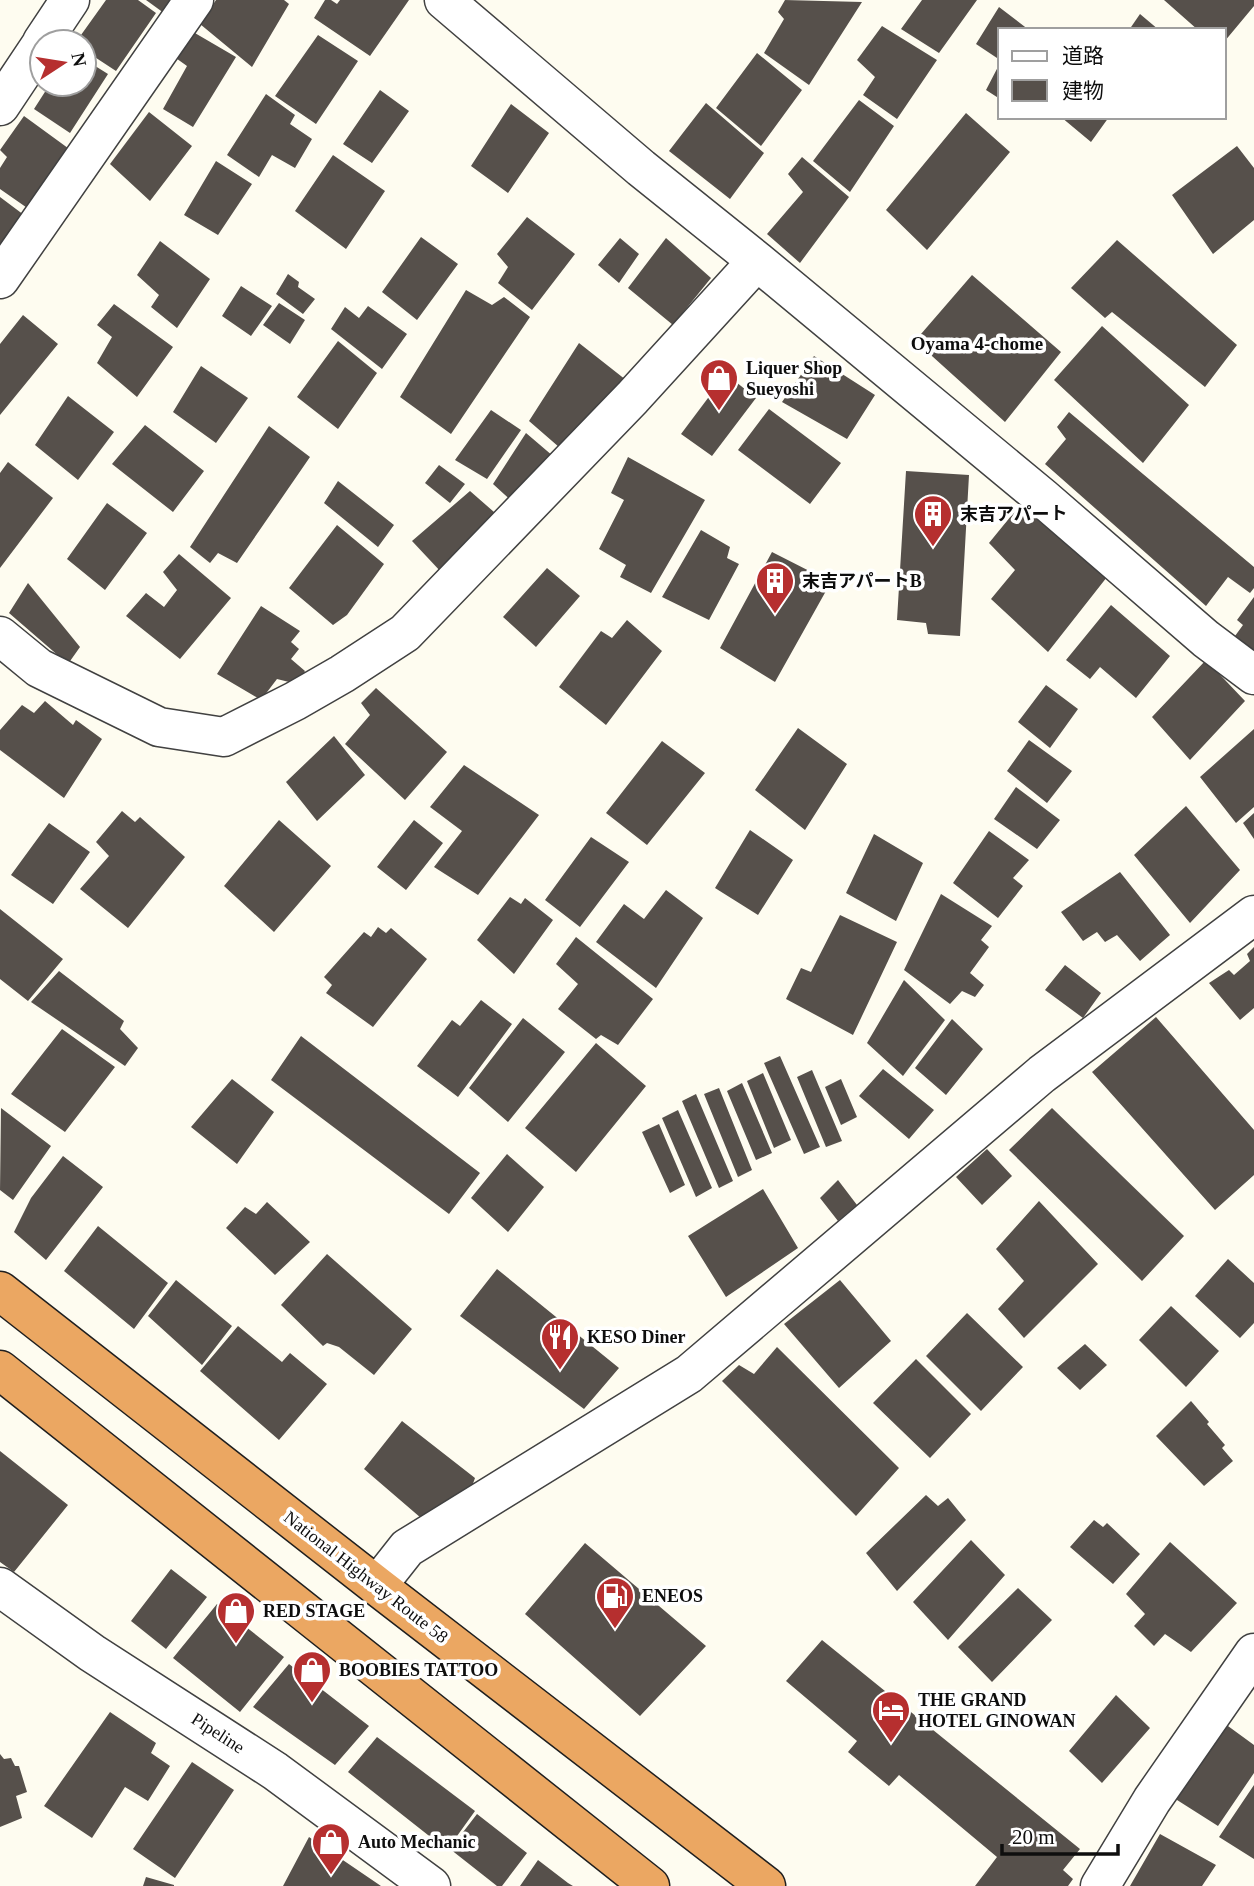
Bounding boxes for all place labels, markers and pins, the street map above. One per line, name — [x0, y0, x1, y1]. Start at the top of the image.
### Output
shop icon: Liquer Shop Sueyoshi — [698, 357, 740, 412]
place label: Liquer Shop Sueyoshi — [746, 358, 842, 399]
building icon: 末吉アパート — [912, 493, 954, 548]
place label: 末吉アパート — [960, 504, 1068, 524]
building icon: 末吉アパートB — [754, 560, 796, 615]
place label: 末吉アパートB — [802, 571, 922, 591]
restaurant icon: KESO Diner — [539, 1316, 581, 1371]
place label: KESO Diner — [587, 1327, 686, 1347]
fuel station icon: ENEOS — [594, 1575, 636, 1630]
place label: ENEOS — [642, 1586, 703, 1606]
shop icon: RED STAGE — [215, 1590, 257, 1645]
place label: RED STAGE — [263, 1601, 365, 1621]
shop icon: BOOBIES TATTOO — [291, 1649, 333, 1704]
place label: BOOBIES TATTOO — [339, 1660, 498, 1680]
hotel icon: THE GRAND HOTEL GINOWAN — [870, 1689, 912, 1744]
place label: THE GRAND HOTEL GINOWAN — [918, 1690, 1076, 1731]
shop icon: Auto Mechanic — [310, 1821, 352, 1876]
place label: Auto Mechanic — [358, 1832, 475, 1852]

